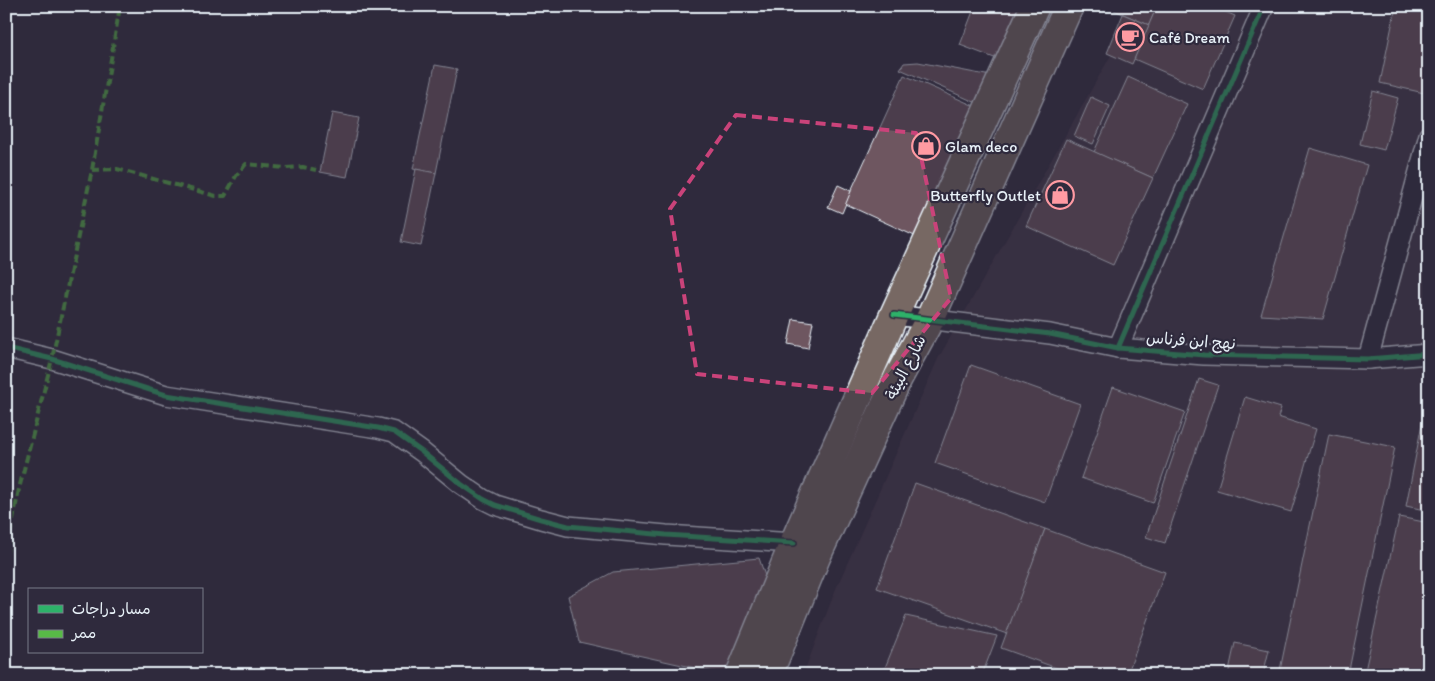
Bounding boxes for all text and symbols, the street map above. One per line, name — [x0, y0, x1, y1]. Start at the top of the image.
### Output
cafe icon: Café Dream — [1115, 22, 1145, 52]
place label: Café Dream — [1149, 28, 1230, 47]
shop icon: Glam deco — [911, 131, 941, 161]
place label: Glam deco — [945, 137, 1017, 156]
shop icon: Butterfly Outlet — [1045, 180, 1075, 210]
place label: Butterfly Outlet — [930, 186, 1041, 205]
street label: نهج ابن فرناس — [1145, 328, 1236, 354]
street label: شارع البيئة — [881, 332, 931, 403]
legend — [28, 588, 202, 654]
text: مسار دراجات — [72, 600, 151, 618]
text: ممر — [70, 624, 96, 642]

